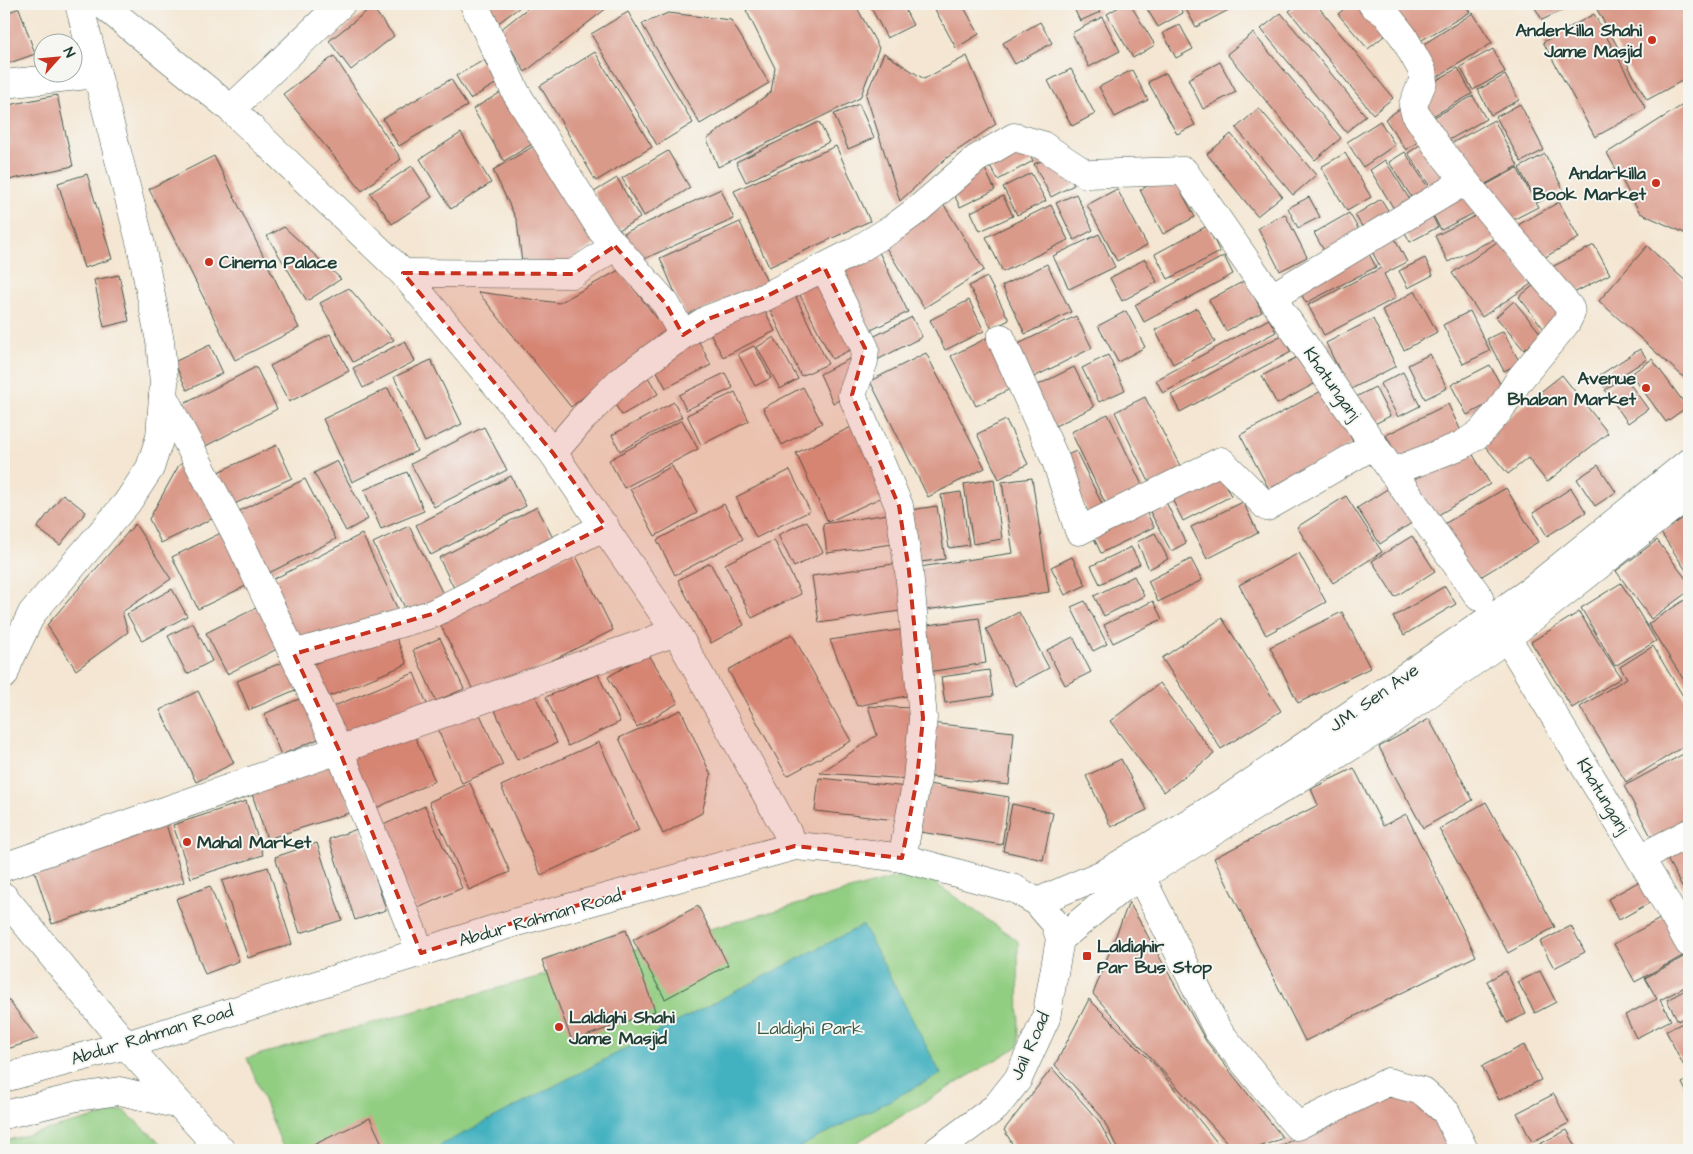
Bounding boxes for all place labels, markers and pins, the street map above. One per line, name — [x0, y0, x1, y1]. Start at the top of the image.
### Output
place label: Anderkilla Shahi Jame Masjid — [1515, 18, 1643, 64]
marker: Anderkilla Shahi Jame Masjid — [1646, 34, 1658, 46]
place label: Andarkilla Book Market — [1533, 161, 1647, 207]
marker: Andarkilla Book Market — [1650, 177, 1662, 189]
place label: Cinema Palace — [219, 250, 338, 275]
marker: Cinema Palace — [203, 256, 215, 268]
place label: Avenue Bhaban Market — [1508, 366, 1637, 412]
marker: Avenue Bhaban Market — [1640, 382, 1652, 394]
place label: Mahal Market — [197, 830, 312, 855]
marker: Mahal Market — [181, 836, 193, 848]
place label: Laldighir Par Bus Stop — [1097, 934, 1212, 980]
marker: Laldighir Par Bus Stop — [1081, 950, 1093, 962]
place label: Laldighi Shahi Jame Masjid — [568, 1005, 675, 1051]
marker: Laldighi Shahi Jame Masjid — [553, 1021, 565, 1033]

